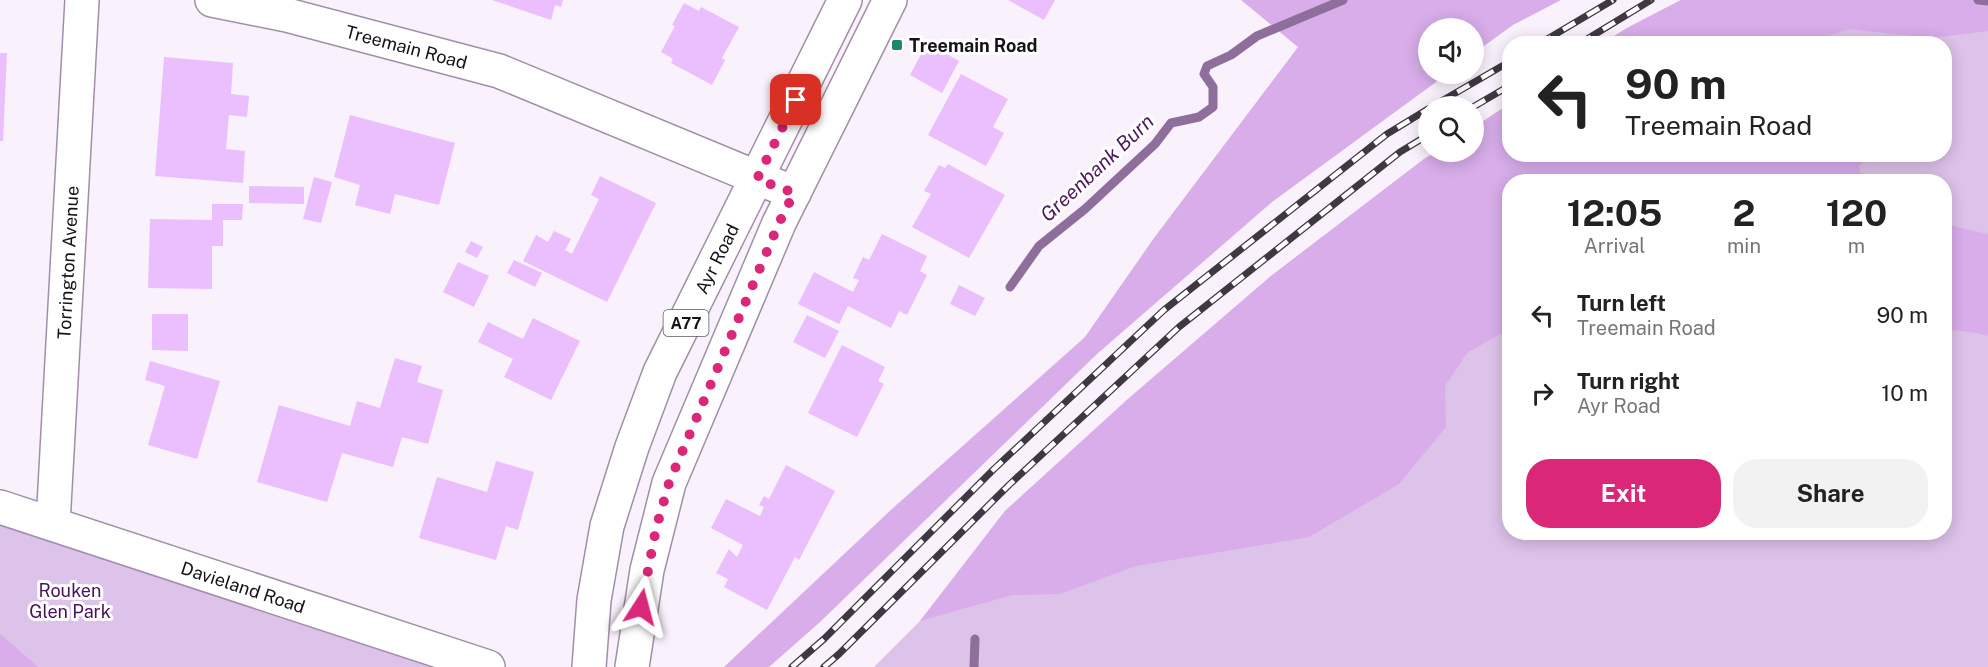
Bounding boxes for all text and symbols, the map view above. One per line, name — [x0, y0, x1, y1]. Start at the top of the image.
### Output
map controls — [1418, 18, 1484, 162]
button: sound — [1418, 18, 1484, 84]
street label: Treemain Road — [343, 20, 469, 73]
place label: Treemain Road — [909, 35, 1037, 56]
marker: Treemain Road — [890, 38, 904, 52]
text: 90 m — [1625, 59, 1727, 108]
icon: left — [1526, 60, 1604, 138]
pin — [770, 74, 821, 125]
icon: arrive — [779, 83, 812, 116]
button: search — [1418, 96, 1484, 162]
water label: Greenbank Burn — [1035, 109, 1159, 227]
text: Treemain Road — [1625, 109, 1812, 141]
street label: Torrington Avenue — [53, 185, 82, 340]
text: 12:05 — [1567, 192, 1662, 234]
text: 2 — [1733, 192, 1755, 234]
text: 120 — [1826, 192, 1887, 234]
street label: Ayr Road — [690, 220, 743, 297]
text: Arrival — [1584, 234, 1645, 258]
text: min — [1727, 234, 1761, 258]
text: m — [1848, 234, 1865, 258]
text: Turn left — [1577, 290, 1666, 316]
icon: left — [1526, 299, 1559, 332]
text: 90 m — [1877, 302, 1928, 328]
road number: A77 — [664, 310, 708, 336]
text: Treemain Road — [1577, 316, 1716, 340]
text: Turn right — [1577, 368, 1680, 394]
icon: right — [1526, 377, 1559, 410]
text: 10 m — [1881, 380, 1928, 406]
text: Ayr Road — [1577, 394, 1661, 418]
button: Exit — [1526, 459, 1721, 528]
button: Share — [1733, 459, 1928, 528]
street label: Davieland Road — [178, 557, 308, 617]
position arrow — [609, 575, 673, 639]
park label: Rouken Glen Park — [29, 580, 111, 622]

